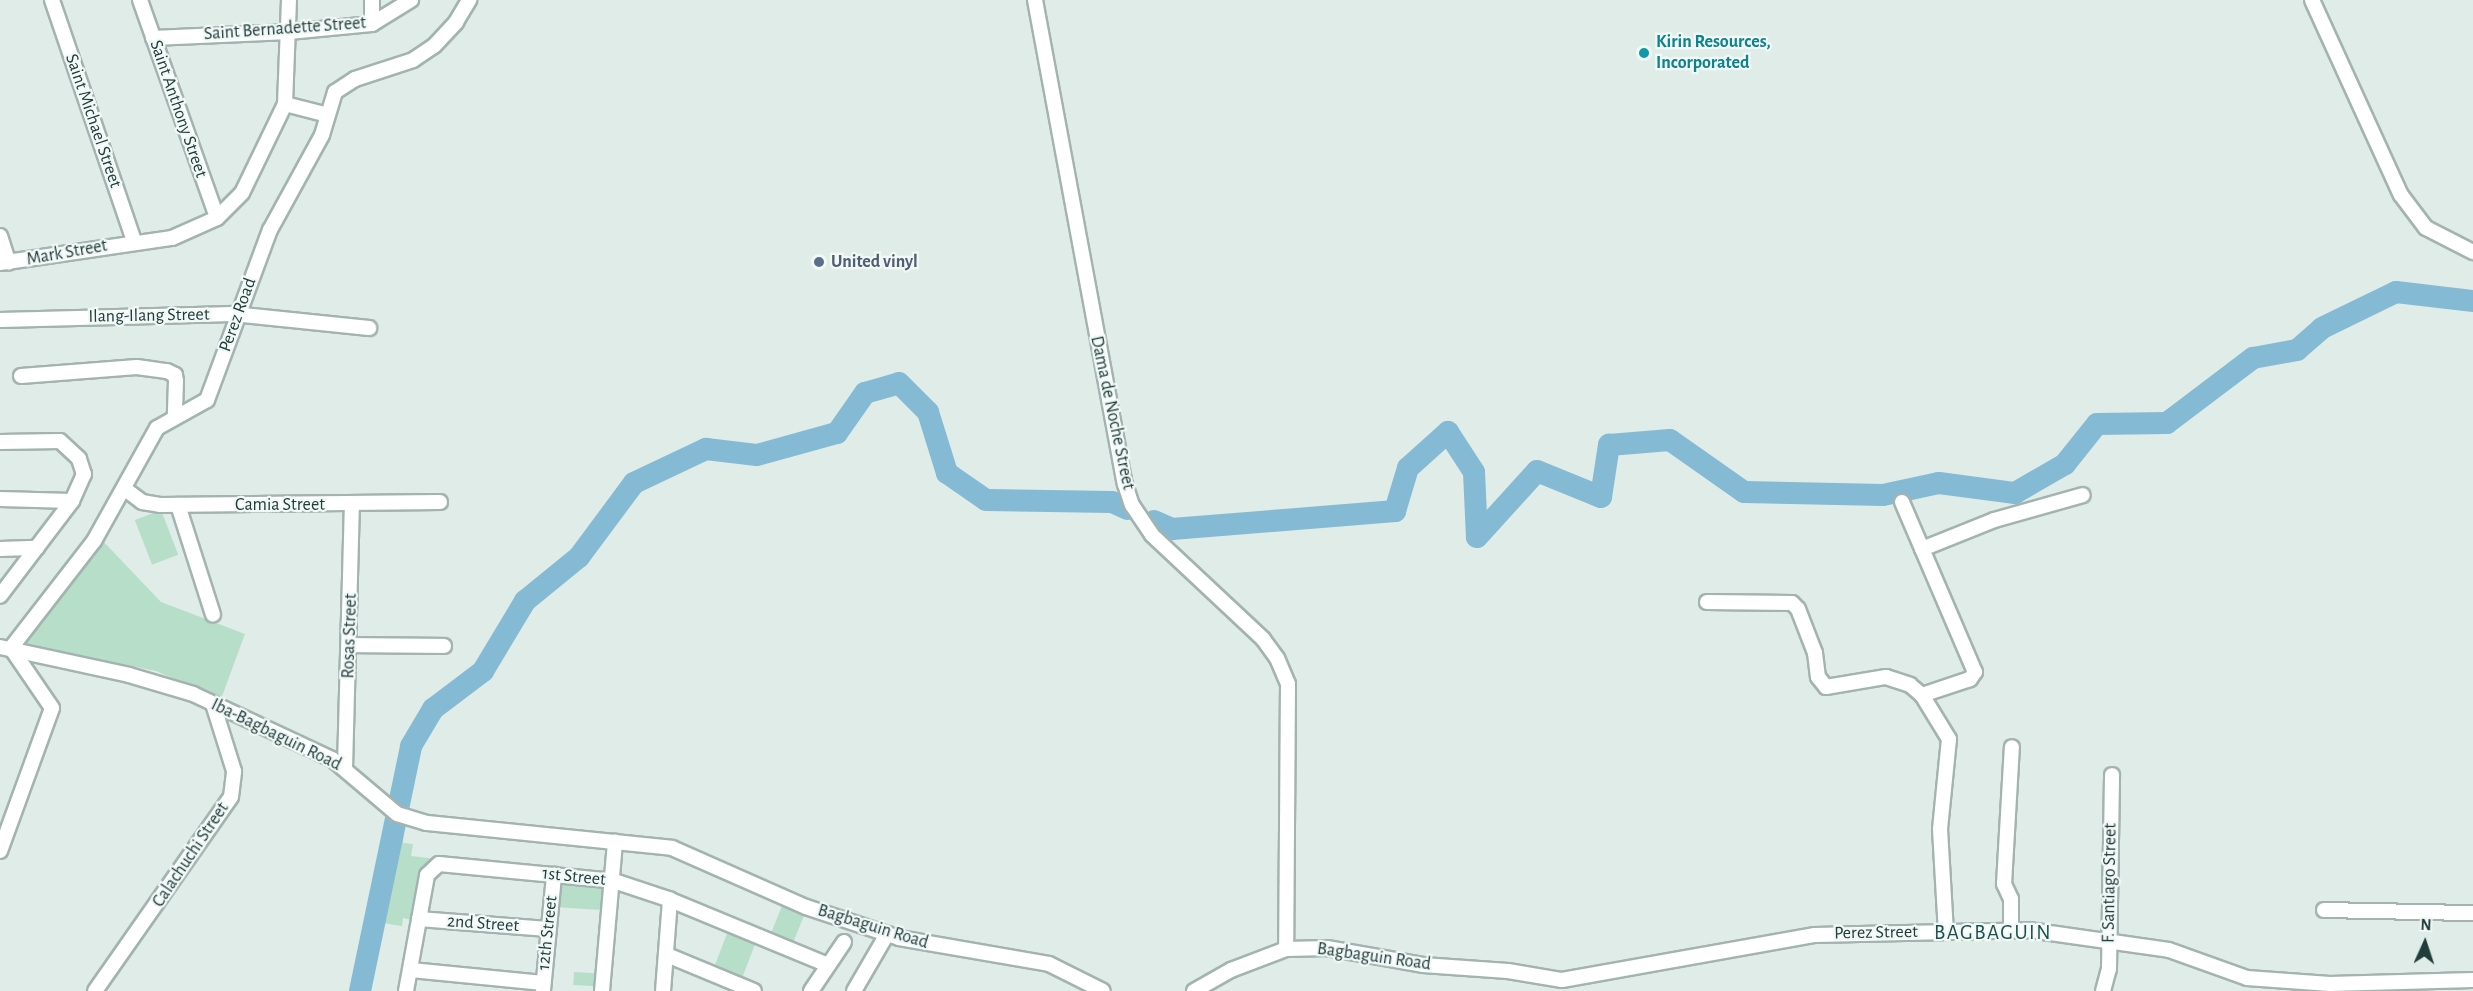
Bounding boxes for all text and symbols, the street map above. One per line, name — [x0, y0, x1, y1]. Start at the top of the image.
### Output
street label: Saint Bernadette Street — [203, 13, 367, 45]
place label: Kirin Resources, Incorporated — [1656, 32, 1771, 74]
street label: Saint Anthony Street — [144, 37, 212, 181]
marker: Kirin Resources, Incorporated — [1637, 46, 1651, 60]
street label: Saint Michael Street — [60, 51, 126, 191]
street label: Mark Street — [25, 235, 109, 271]
place label: United vinyl — [831, 251, 918, 273]
marker: United vinyl — [812, 255, 826, 269]
street label: Perez Road — [215, 275, 261, 355]
street label: Ilang-Ilang Street — [88, 304, 210, 328]
street label: Dama de Noche Street — [1085, 334, 1139, 492]
street label: Camia Street — [235, 494, 325, 516]
street label: Rosas Street — [338, 593, 362, 679]
street label: Iba-Bagbaguin Road — [207, 694, 345, 776]
street label: Calachuchi Street — [148, 798, 234, 912]
street label: F. Santiago Street — [2098, 823, 2122, 943]
street label: 1st Street — [541, 863, 607, 891]
street label: 12th Street — [533, 895, 563, 971]
street label: Bagbaguin Road — [815, 900, 931, 954]
street label: 2nd Street — [446, 911, 520, 937]
north arrow — [2395, 913, 2455, 973]
text: N — [2420, 917, 2432, 933]
district label: BAGBAGUIN — [1934, 920, 2052, 946]
street label: Perez Street — [1834, 921, 1918, 945]
street label: Bagbaguin Road — [1316, 938, 1432, 976]

